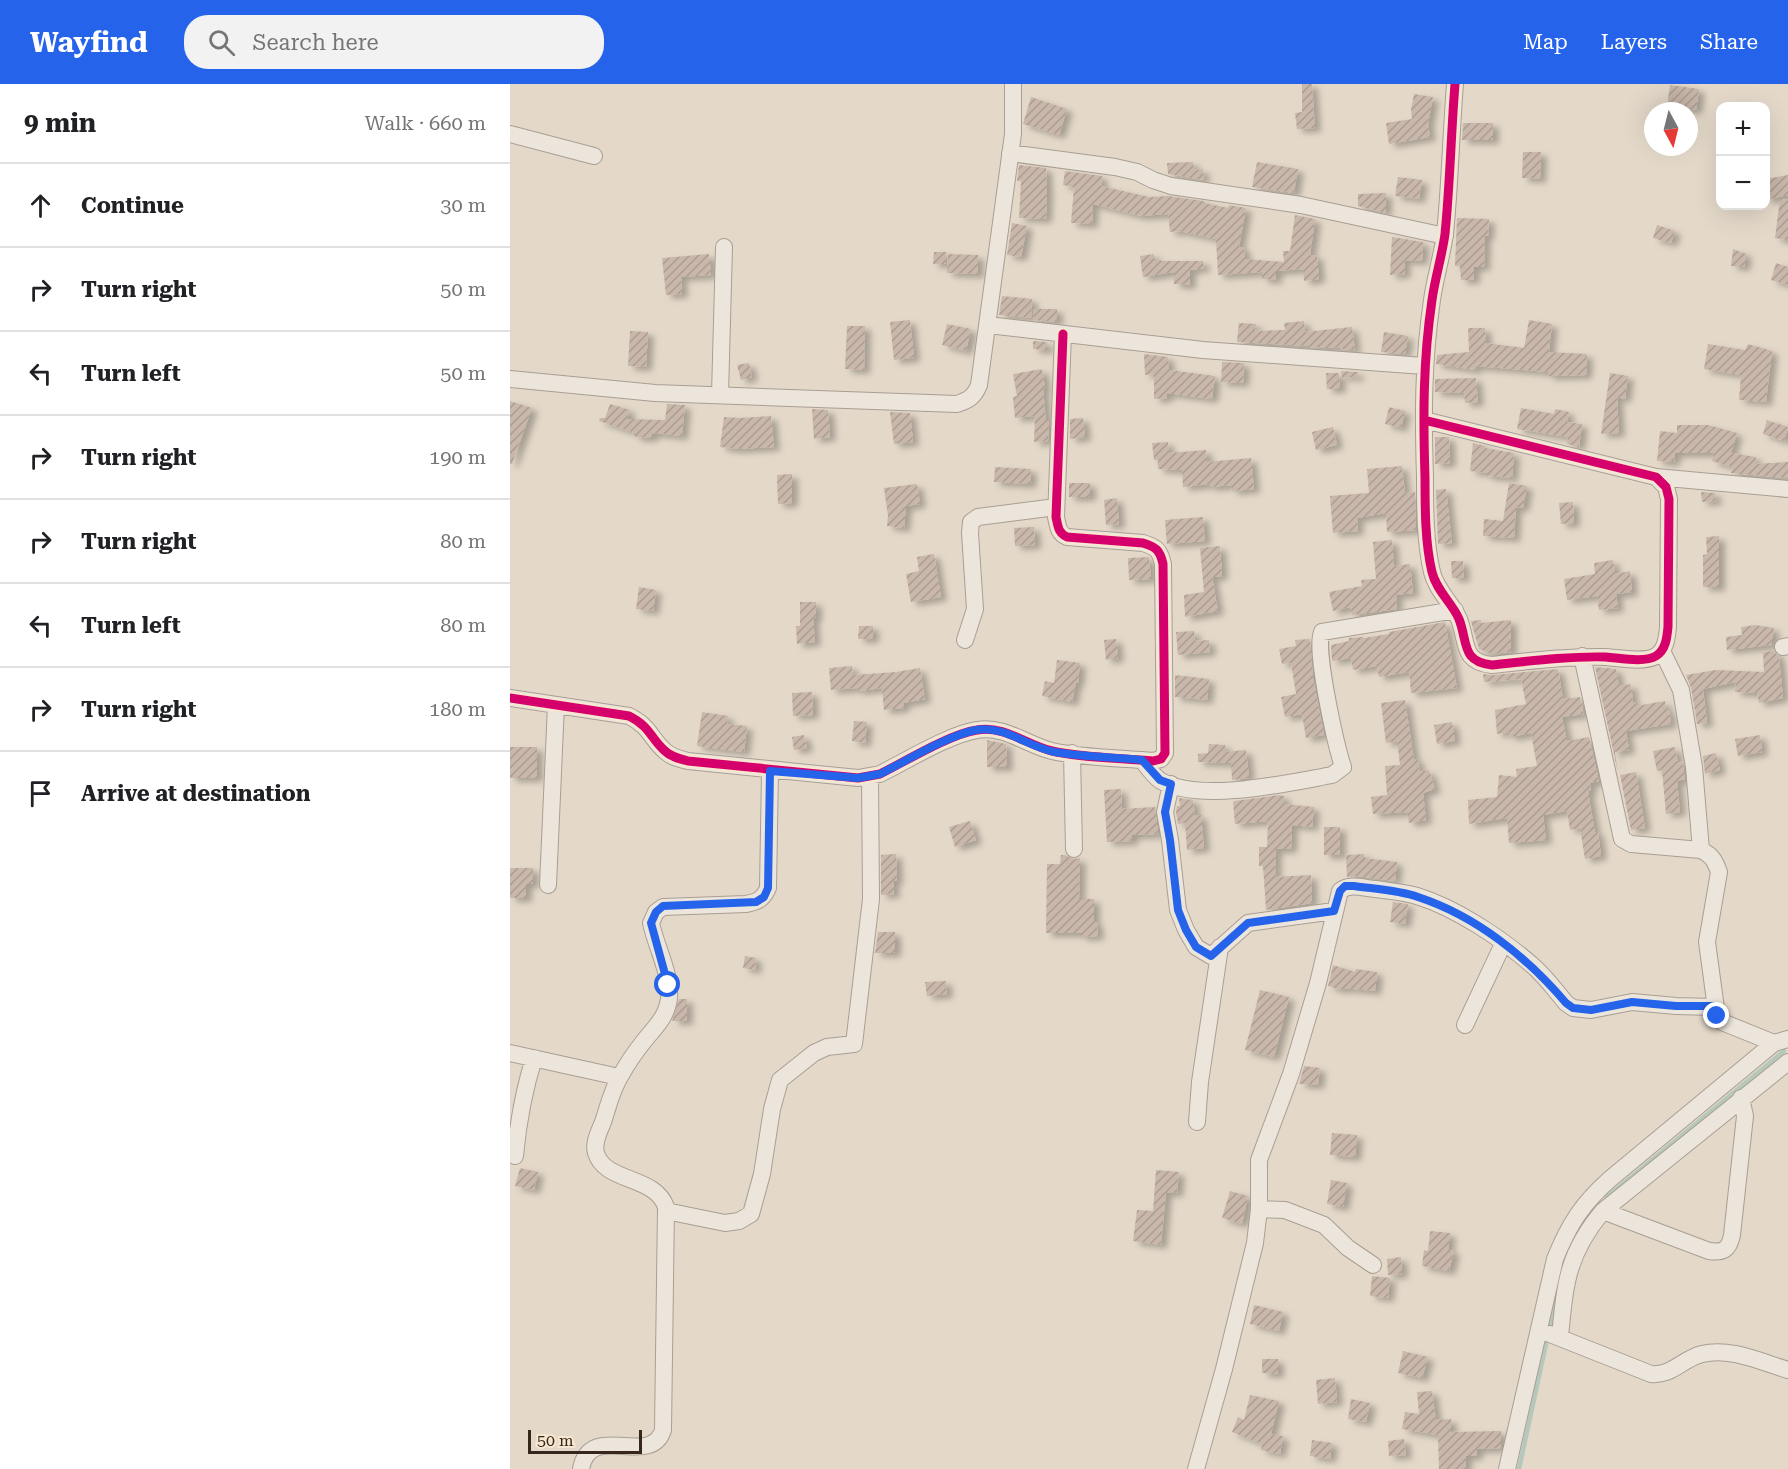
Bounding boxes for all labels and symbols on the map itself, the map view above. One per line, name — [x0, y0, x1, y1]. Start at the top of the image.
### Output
north arrow — [1644, 102, 1698, 156]
route start — [654, 971, 680, 997]
route end — [1703, 1002, 1729, 1028]
scale bar — [528, 1427, 642, 1454]

